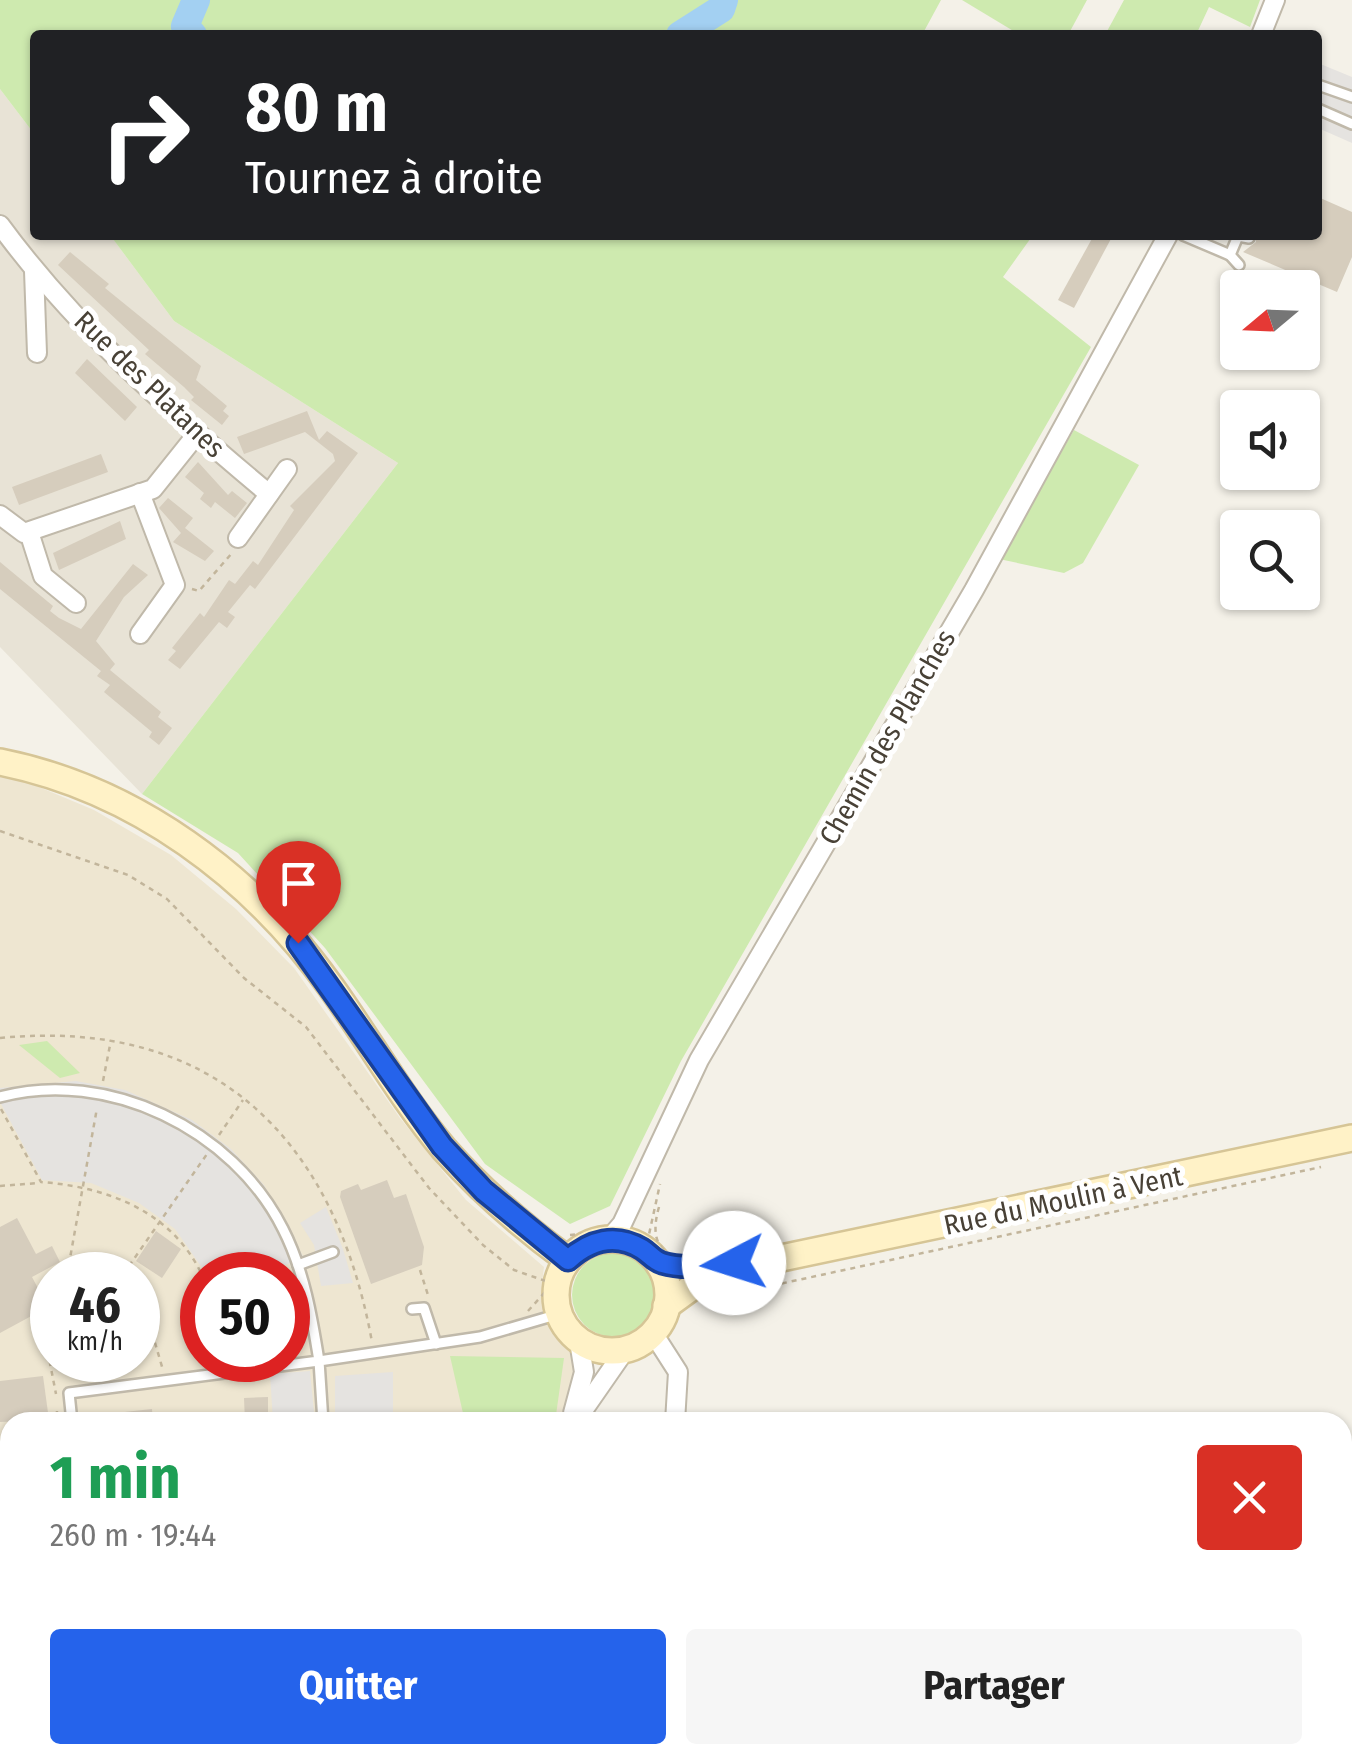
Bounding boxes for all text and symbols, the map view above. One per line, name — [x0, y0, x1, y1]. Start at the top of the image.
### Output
text: 80 m — [245, 66, 388, 150]
icon: right — [80, 70, 210, 200]
text: Tournez à droite — [245, 151, 543, 205]
north arrow — [1220, 270, 1320, 370]
map controls — [1220, 270, 1320, 610]
street label: Rue des Platanes — [68, 304, 232, 464]
button: sound — [1220, 390, 1320, 490]
button: search — [1220, 510, 1320, 610]
street label: Chemin des Planches — [813, 624, 962, 850]
pin — [256, 841, 341, 944]
icon: arrive — [271, 856, 326, 911]
street label: Rue du Moulin à Vent — [941, 1159, 1186, 1242]
position arrow — [682, 1211, 786, 1315]
speed limit sign: 50 — [180, 1252, 310, 1382]
text: 46 — [69, 1275, 121, 1335]
text: km/h — [67, 1327, 123, 1357]
text: 1 min — [50, 1442, 181, 1514]
button: close — [1197, 1445, 1302, 1550]
text: 260 m · 19:44 — [50, 1516, 216, 1554]
button: Quitter — [50, 1629, 666, 1744]
button: Partager — [686, 1629, 1302, 1744]

